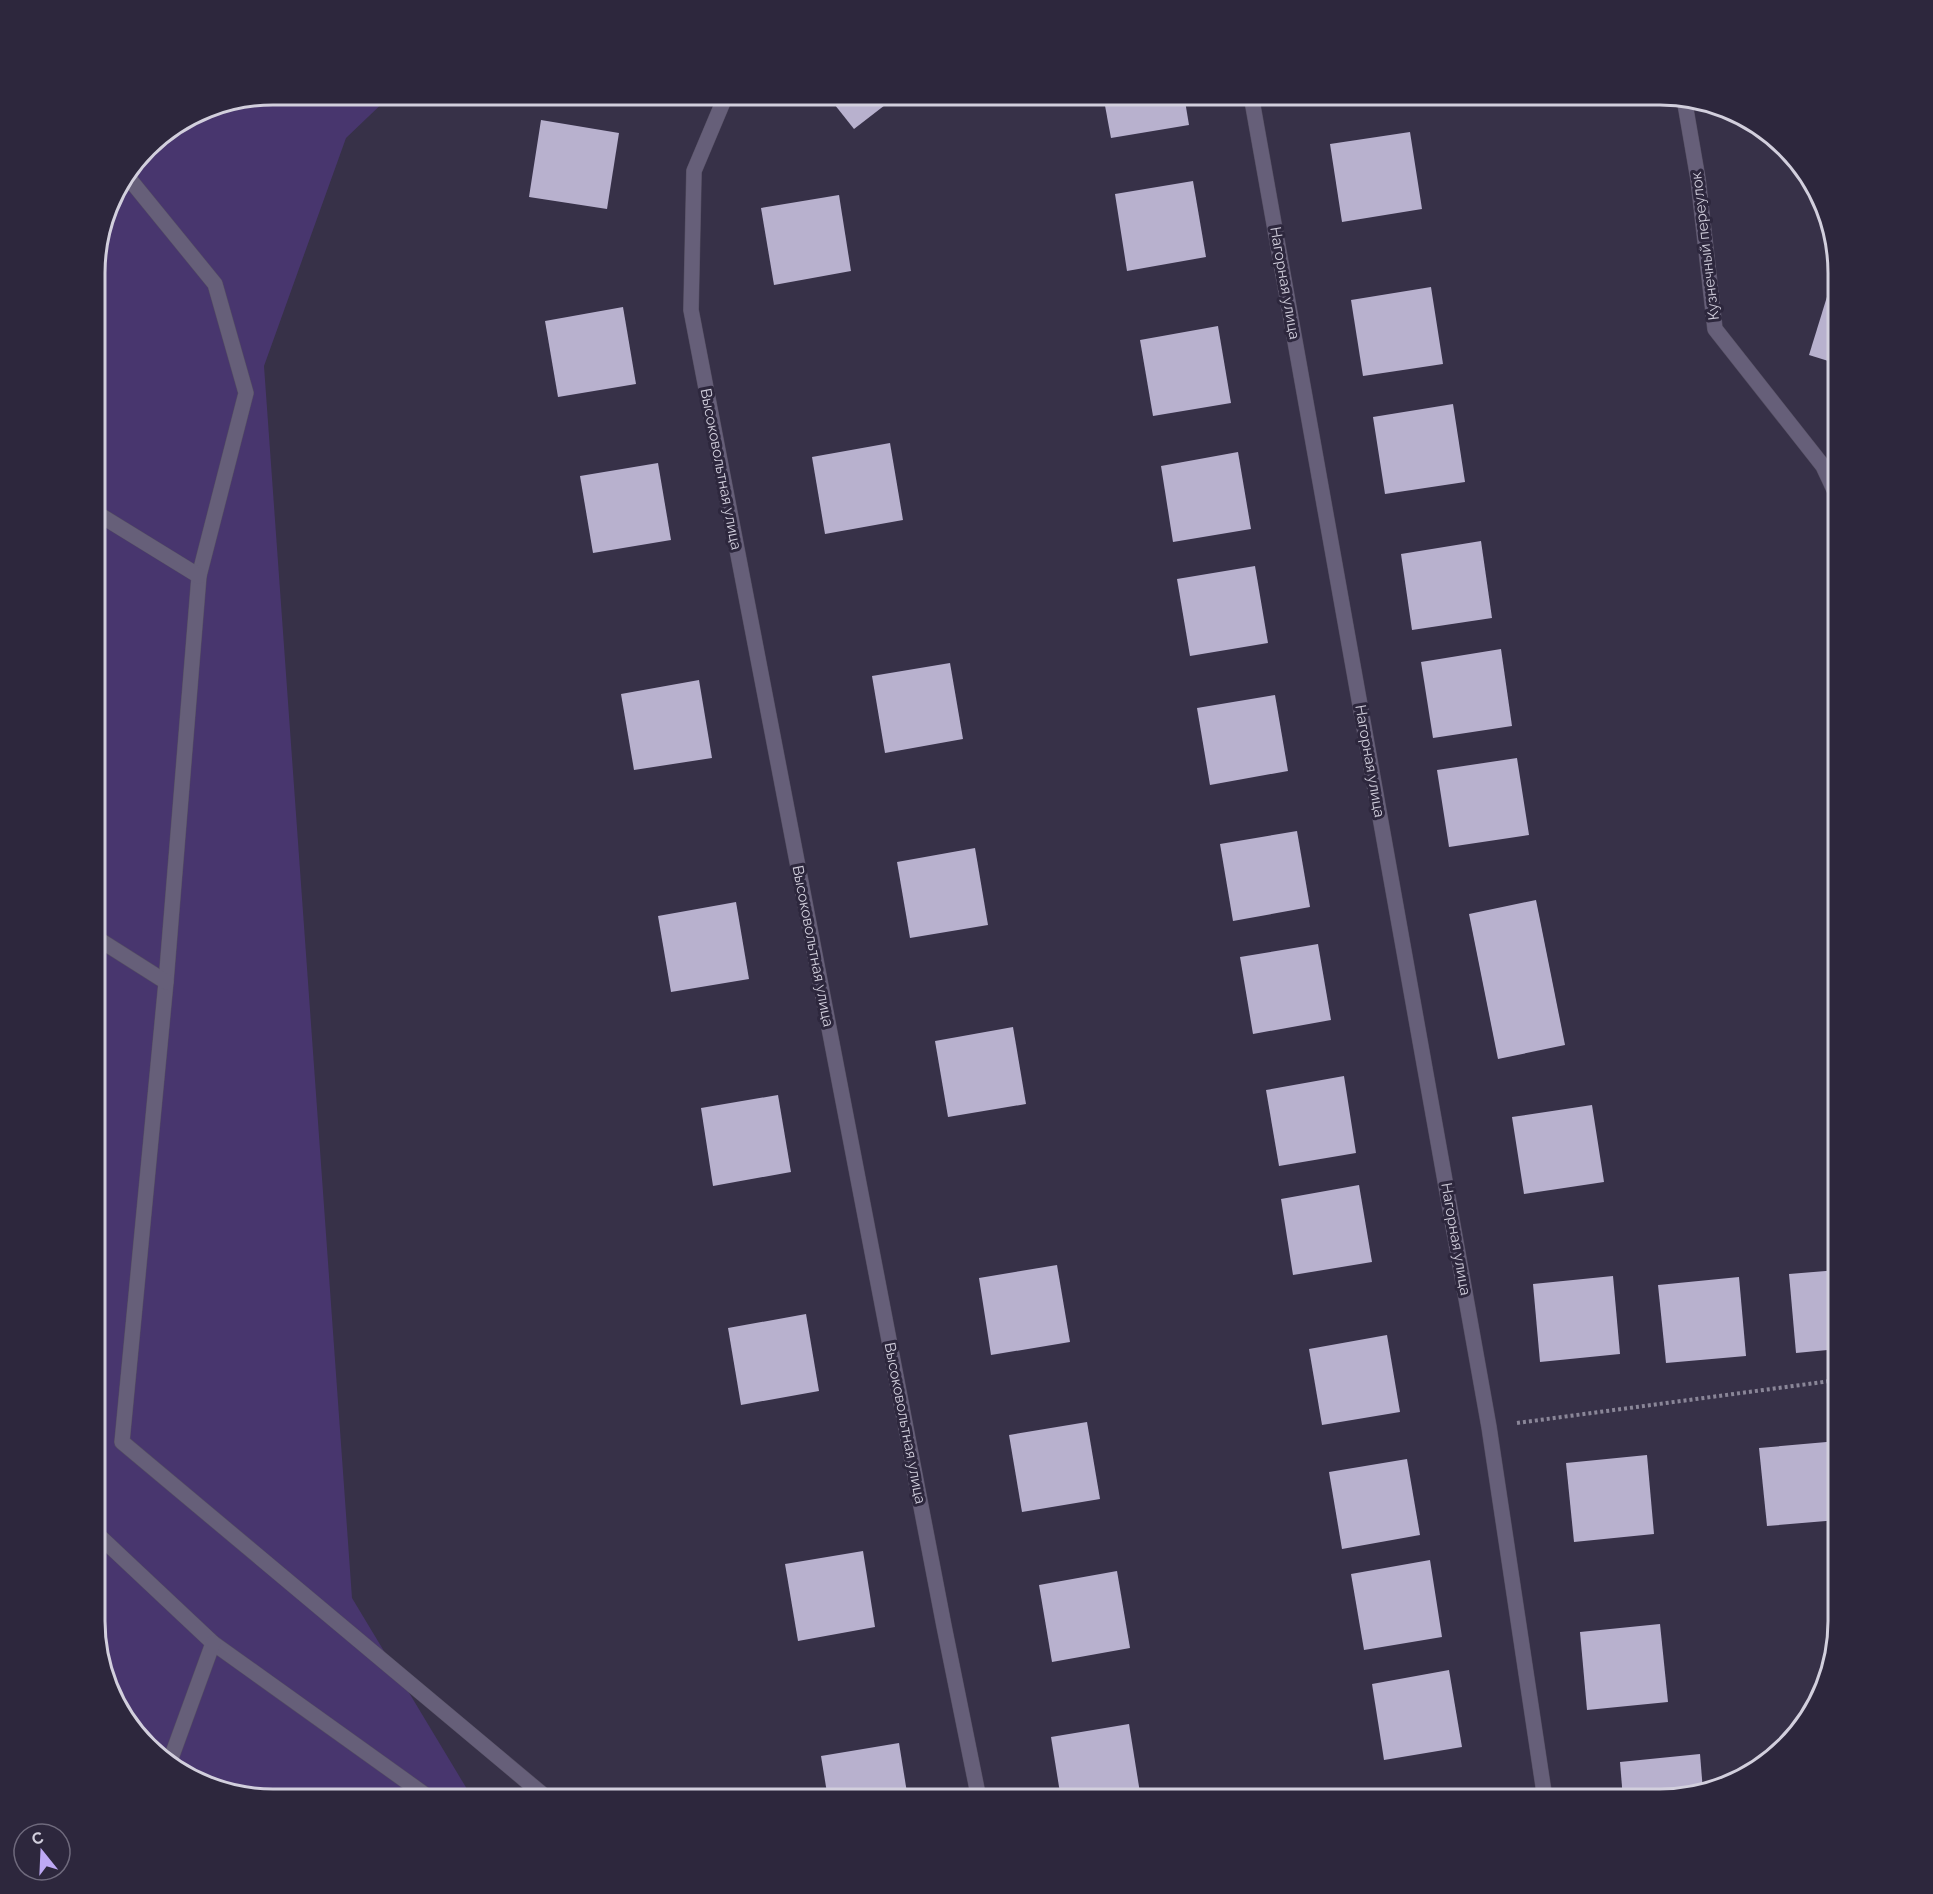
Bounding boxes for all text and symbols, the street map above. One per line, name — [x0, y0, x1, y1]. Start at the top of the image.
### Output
street label: Кузнечный переулок — [1687, 171, 1723, 321]
street label: Нагорная улица — [1266, 225, 1304, 341]
street label: Высоковольтная улица — [697, 387, 745, 551]
street label: Нагорная улица — [1351, 703, 1389, 819]
street label: Высоковольтная улица — [789, 864, 837, 1028]
street label: Нагорная улица — [1437, 1181, 1475, 1297]
street label: Высоковольтная улица — [881, 1341, 929, 1505]
north arrow — [12, 1822, 72, 1882]
text: С — [29, 1827, 46, 1849]

